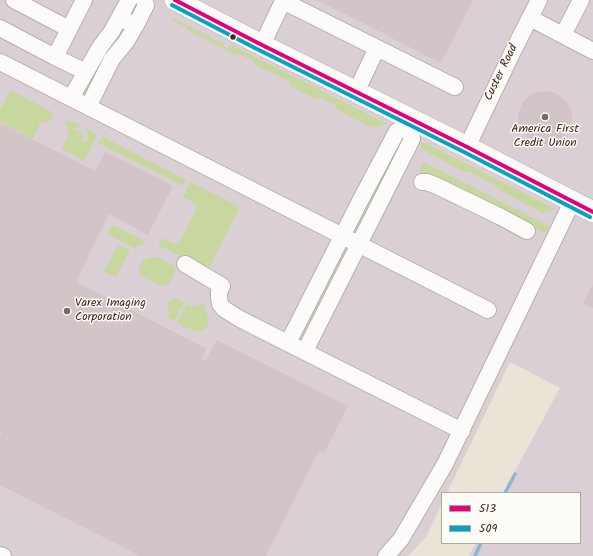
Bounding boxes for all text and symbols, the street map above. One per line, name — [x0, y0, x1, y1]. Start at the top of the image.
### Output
unlabelled marker — [228, 32, 238, 42]
street label: Custer Road — [482, 42, 522, 104]
marker: America First Credit Union — [540, 112, 550, 122]
place label: America First Credit Union — [511, 123, 579, 151]
place label: Varex Imaging Corporation — [75, 297, 146, 325]
marker: Varex Imaging Corporation — [62, 306, 72, 316]
legend — [441, 492, 581, 544]
text: 513 — [479, 499, 496, 518]
text: 509 — [479, 519, 497, 538]

